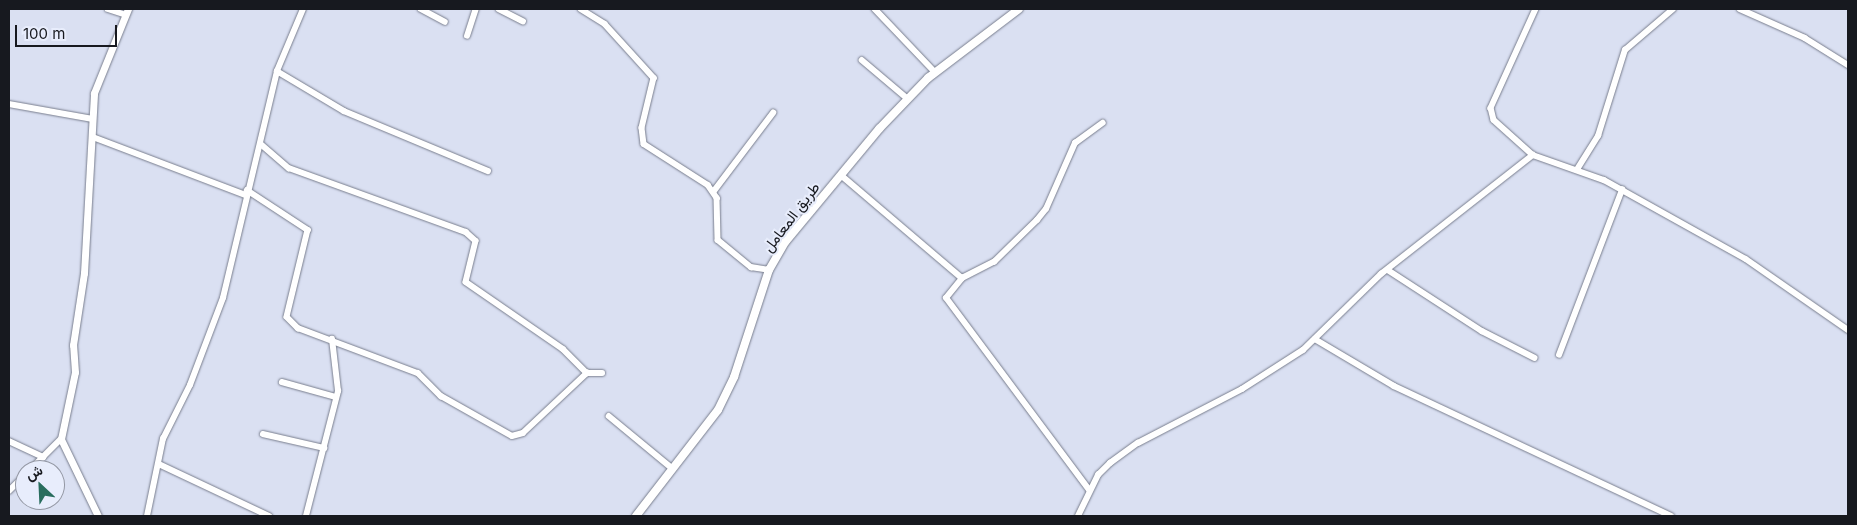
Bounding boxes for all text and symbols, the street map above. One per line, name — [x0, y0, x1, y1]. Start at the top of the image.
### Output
scale bar — [18, 15, 120, 47]
text: 100 m — [23, 24, 65, 43]
street label: طريق المعامل — [759, 178, 823, 256]
north arrow — [15, 460, 65, 510]
text: ش — [23, 461, 45, 483]

